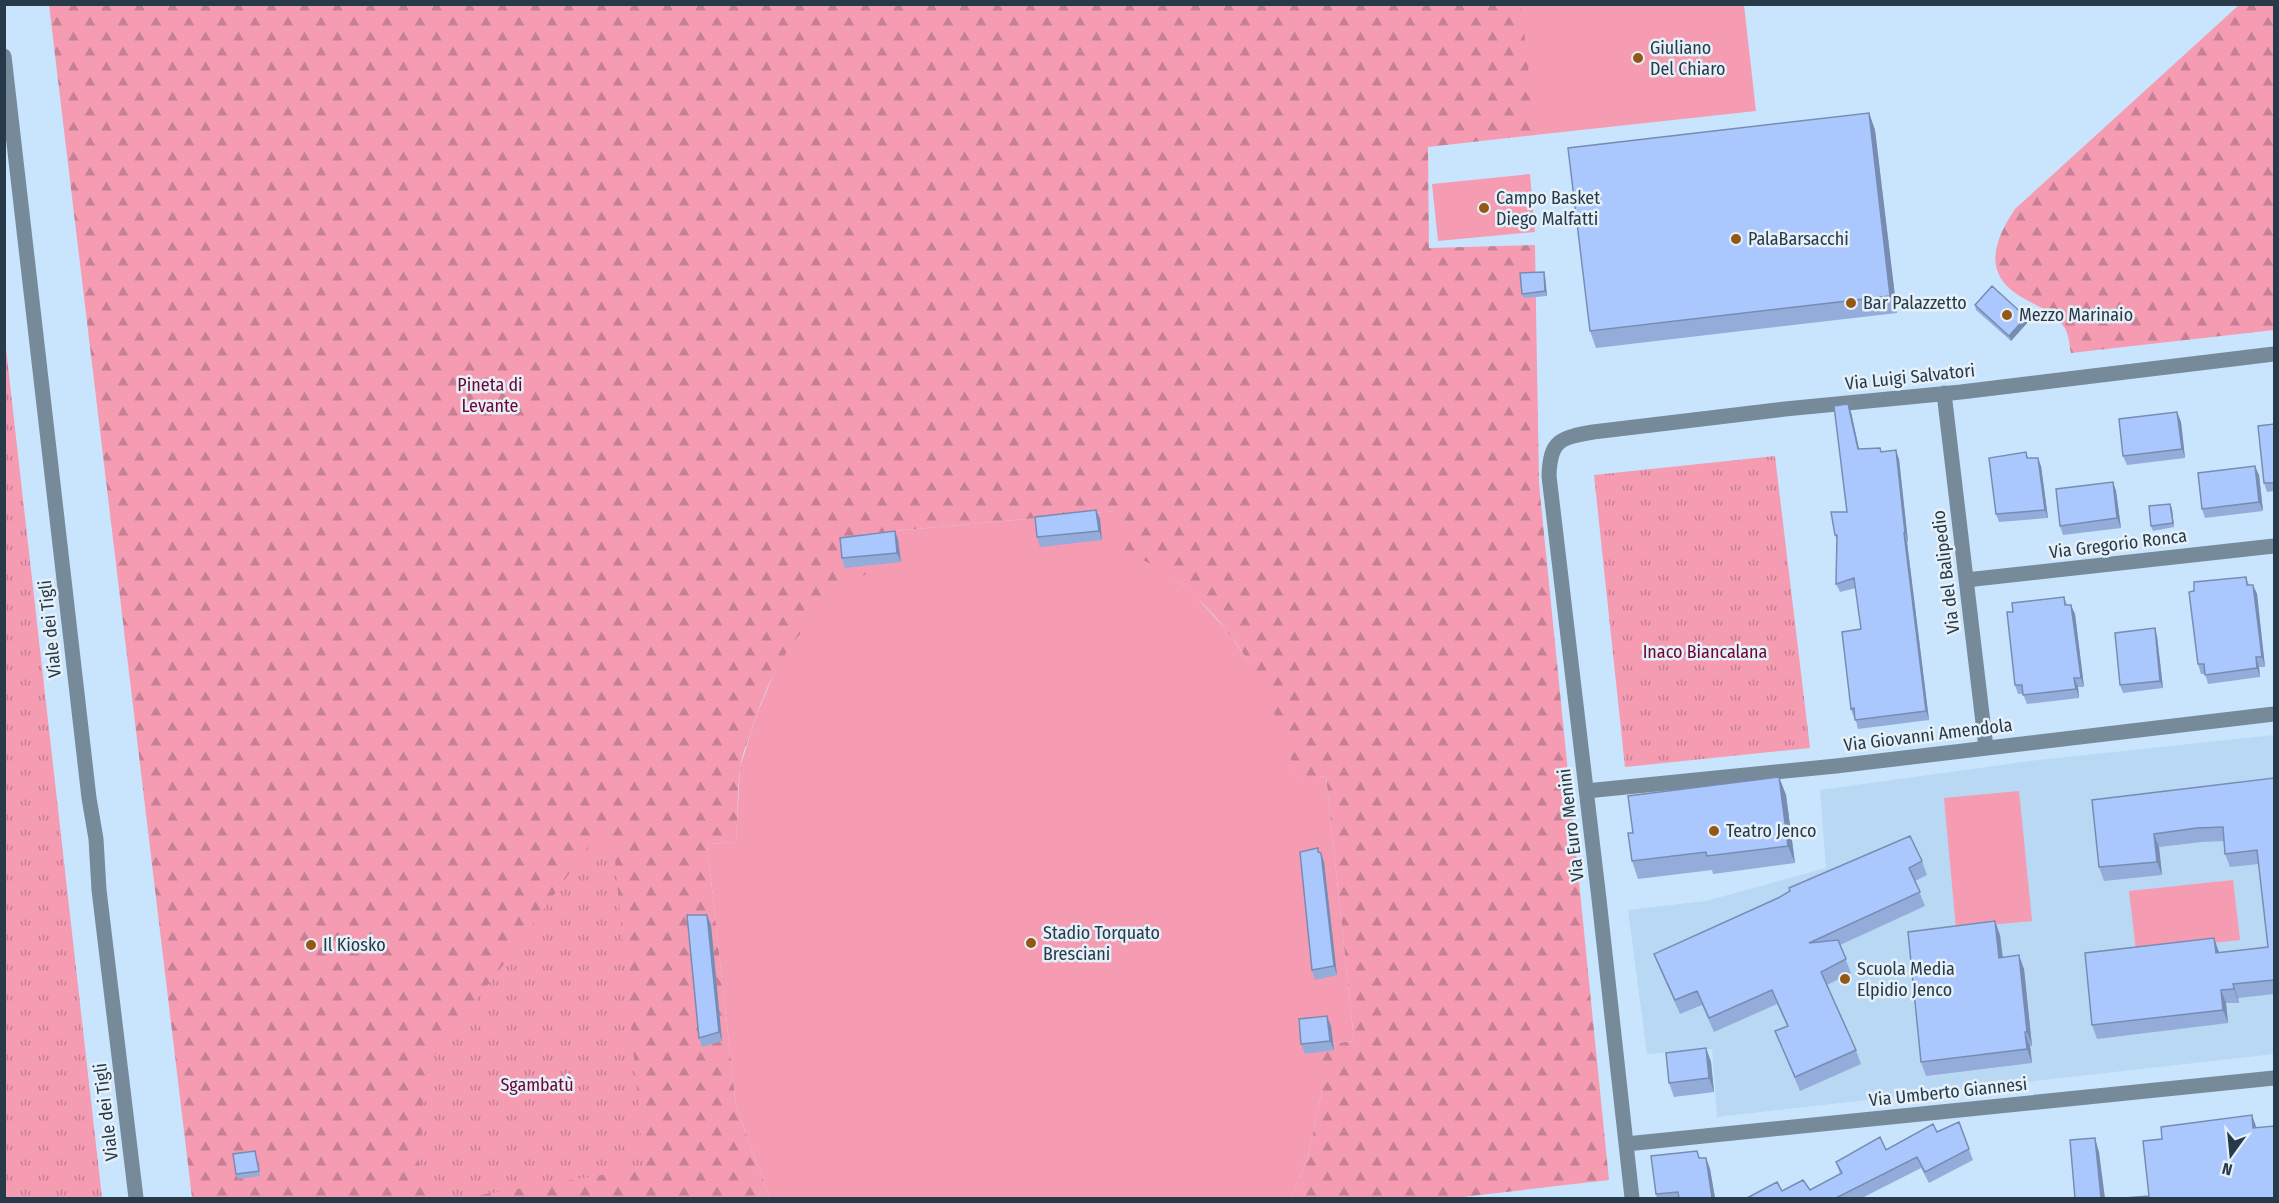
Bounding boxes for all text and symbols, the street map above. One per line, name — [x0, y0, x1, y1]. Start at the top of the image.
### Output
place label: Giuliano Del Chiaro — [1650, 37, 1725, 80]
marker: Giuliano Del Chiaro — [1631, 51, 1645, 65]
place label: Campo Basket Diego Malfatti — [1496, 187, 1600, 230]
marker: Campo Basket Diego Malfatti — [1477, 201, 1491, 215]
place label: PalaBarsacchi — [1748, 228, 1849, 250]
marker: PalaBarsacchi — [1729, 232, 1743, 246]
place label: Bar Palazzetto — [1863, 292, 1967, 314]
marker: Bar Palazzetto — [1844, 296, 1858, 310]
place label: Mezzo Marinaio — [2019, 304, 2133, 326]
marker: Mezzo Marinaio — [2000, 308, 2014, 322]
street label: Via Luigi Salvatori — [1844, 359, 1976, 395]
park label: Pineta di Levante — [457, 374, 523, 417]
street label: Via del Balipedio — [1928, 509, 1964, 635]
street label: Via Gregorio Ronca — [2048, 525, 2188, 563]
street label: Viale dei Tigli — [34, 579, 66, 679]
park label: Inaco Biancalana — [1643, 641, 1768, 663]
street label: Via Giovanni Amendola — [1842, 714, 2014, 756]
street label: Via Euro Menini — [1553, 767, 1589, 883]
place label: Teatro Jenco — [1726, 820, 1816, 842]
marker: Teatro Jenco — [1707, 824, 1721, 838]
place label: Stadio Torquato Bresciani — [1043, 922, 1160, 965]
place label: Il Kiosko — [323, 934, 386, 956]
marker: Stadio Torquato Bresciani — [1024, 936, 1038, 950]
marker: Il Kiosko — [304, 938, 318, 952]
place label: Scuola Media Elpidio Jenco — [1857, 958, 1955, 1001]
marker: Scuola Media Elpidio Jenco — [1838, 972, 1852, 986]
street label: Viale dei Tigli — [89, 1062, 123, 1162]
street label: Via Umberto Giannesi — [1868, 1073, 2028, 1111]
park label: Sgambatù — [500, 1074, 574, 1096]
north arrow — [2201, 1125, 2261, 1185]
text: N — [2220, 1159, 2234, 1179]

